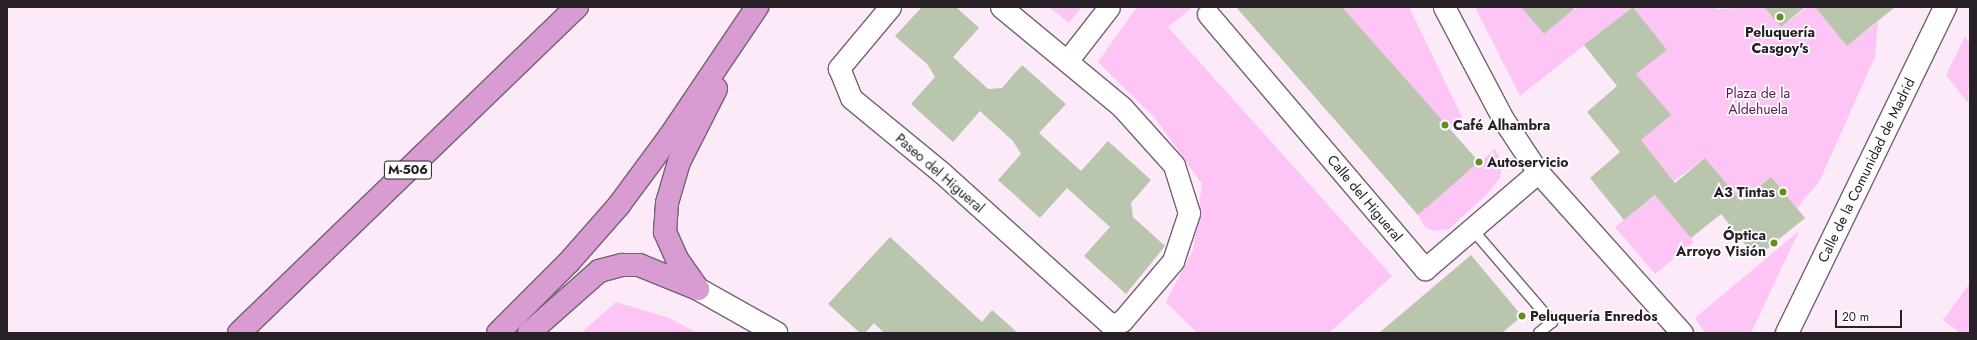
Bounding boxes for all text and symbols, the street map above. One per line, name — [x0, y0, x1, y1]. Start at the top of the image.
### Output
marker: Peluquería Casgoy's — [1775, 12, 1785, 22]
place label: Peluquería Casgoy's — [1745, 24, 1815, 56]
street label: Calle de la Comunidad de Madrid — [1814, 75, 1918, 265]
park label: Plaza de la Aldehuela — [1726, 85, 1790, 118]
place label: Café Alhambra — [1453, 117, 1550, 133]
marker: Café Alhambra — [1440, 120, 1450, 130]
street label: Paseo del Higueral — [892, 130, 988, 216]
street label: Calle del Higueral — [1324, 151, 1406, 245]
place label: Autoservicio — [1487, 154, 1569, 170]
marker: Autoservicio — [1474, 157, 1484, 167]
road number: M-506 — [383, 159, 433, 181]
place label: A3 Tintas — [1714, 184, 1775, 200]
marker: A3 Tintas — [1778, 187, 1788, 197]
place label: Óptica Arroyo Visión — [1676, 227, 1766, 260]
marker: Óptica Arroyo Visión — [1769, 238, 1779, 248]
scale bar — [1837, 302, 1904, 328]
place label: Peluquería Enredos — [1530, 308, 1658, 324]
text: 20 m — [1842, 308, 1869, 326]
marker: Peluquería Enredos — [1517, 311, 1527, 321]

